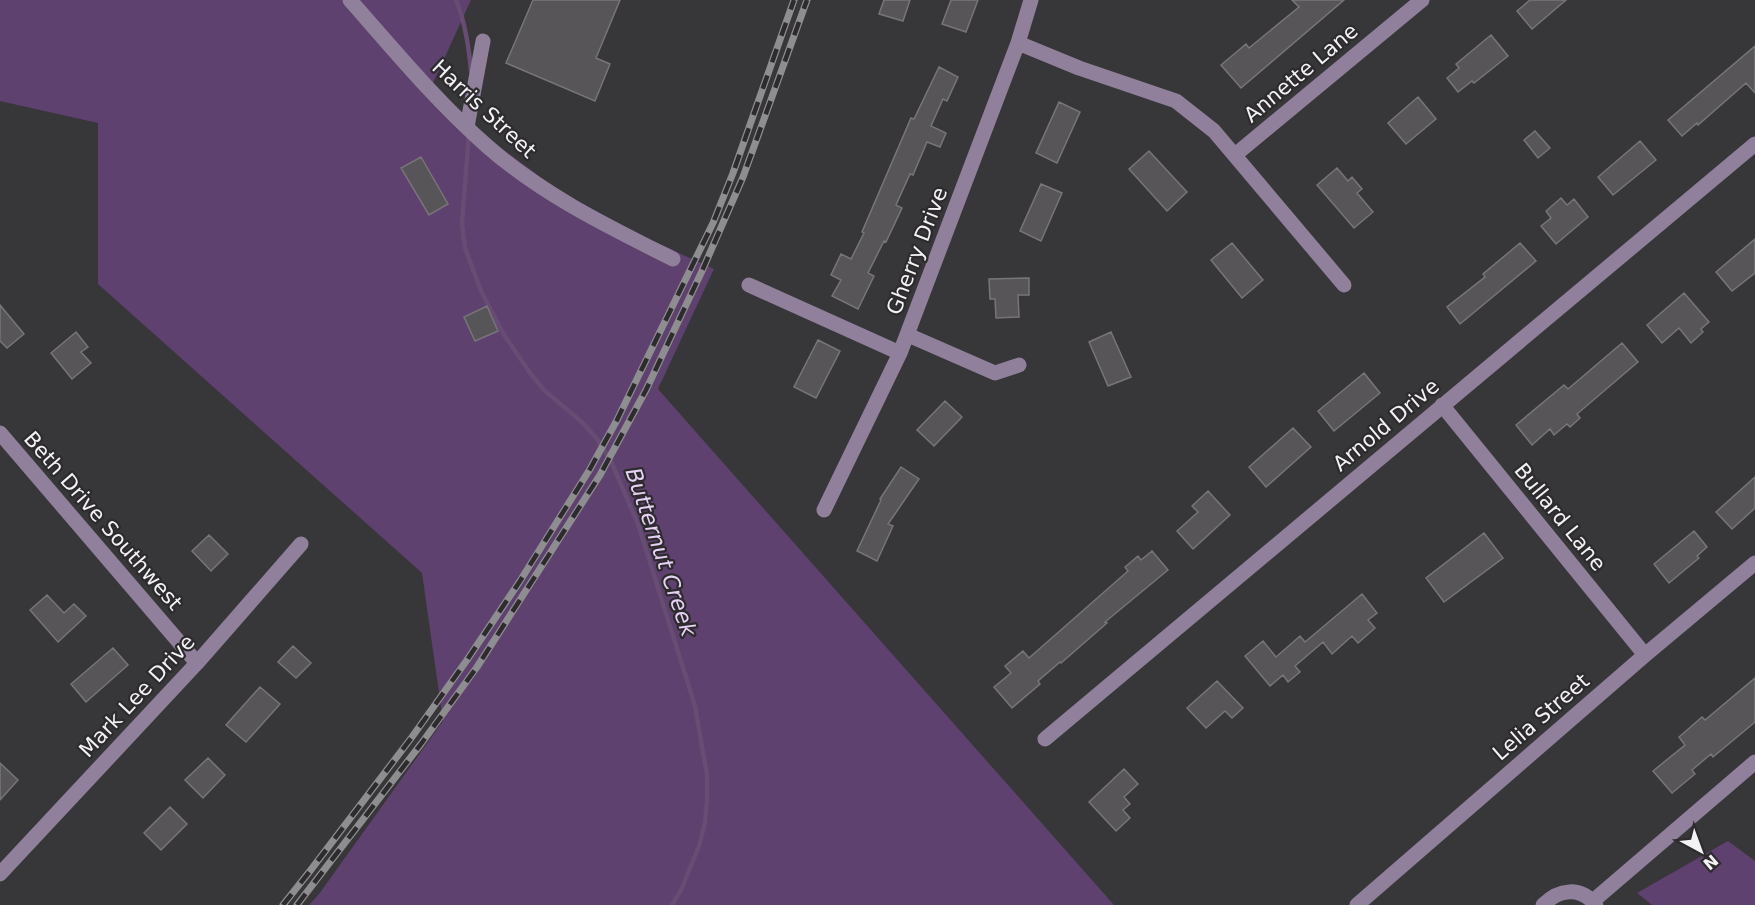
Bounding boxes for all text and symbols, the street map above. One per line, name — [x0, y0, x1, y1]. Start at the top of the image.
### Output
street label: Annette Lane — [1239, 19, 1363, 127]
street label: Harris Street — [427, 55, 541, 163]
street label: Gherry Drive — [882, 184, 952, 318]
street label: Arnold Drive — [1328, 374, 1444, 476]
street label: Beth Drive Southwest — [19, 427, 187, 615]
street label: Bullard Lane — [1509, 458, 1611, 576]
water label: Butternut Creek — [620, 464, 702, 641]
street label: Mark Lee Drive — [74, 630, 200, 762]
street label: Lelia Street — [1488, 669, 1594, 765]
north arrow — [1671, 821, 1731, 881]
text: N — [1699, 850, 1722, 874]

